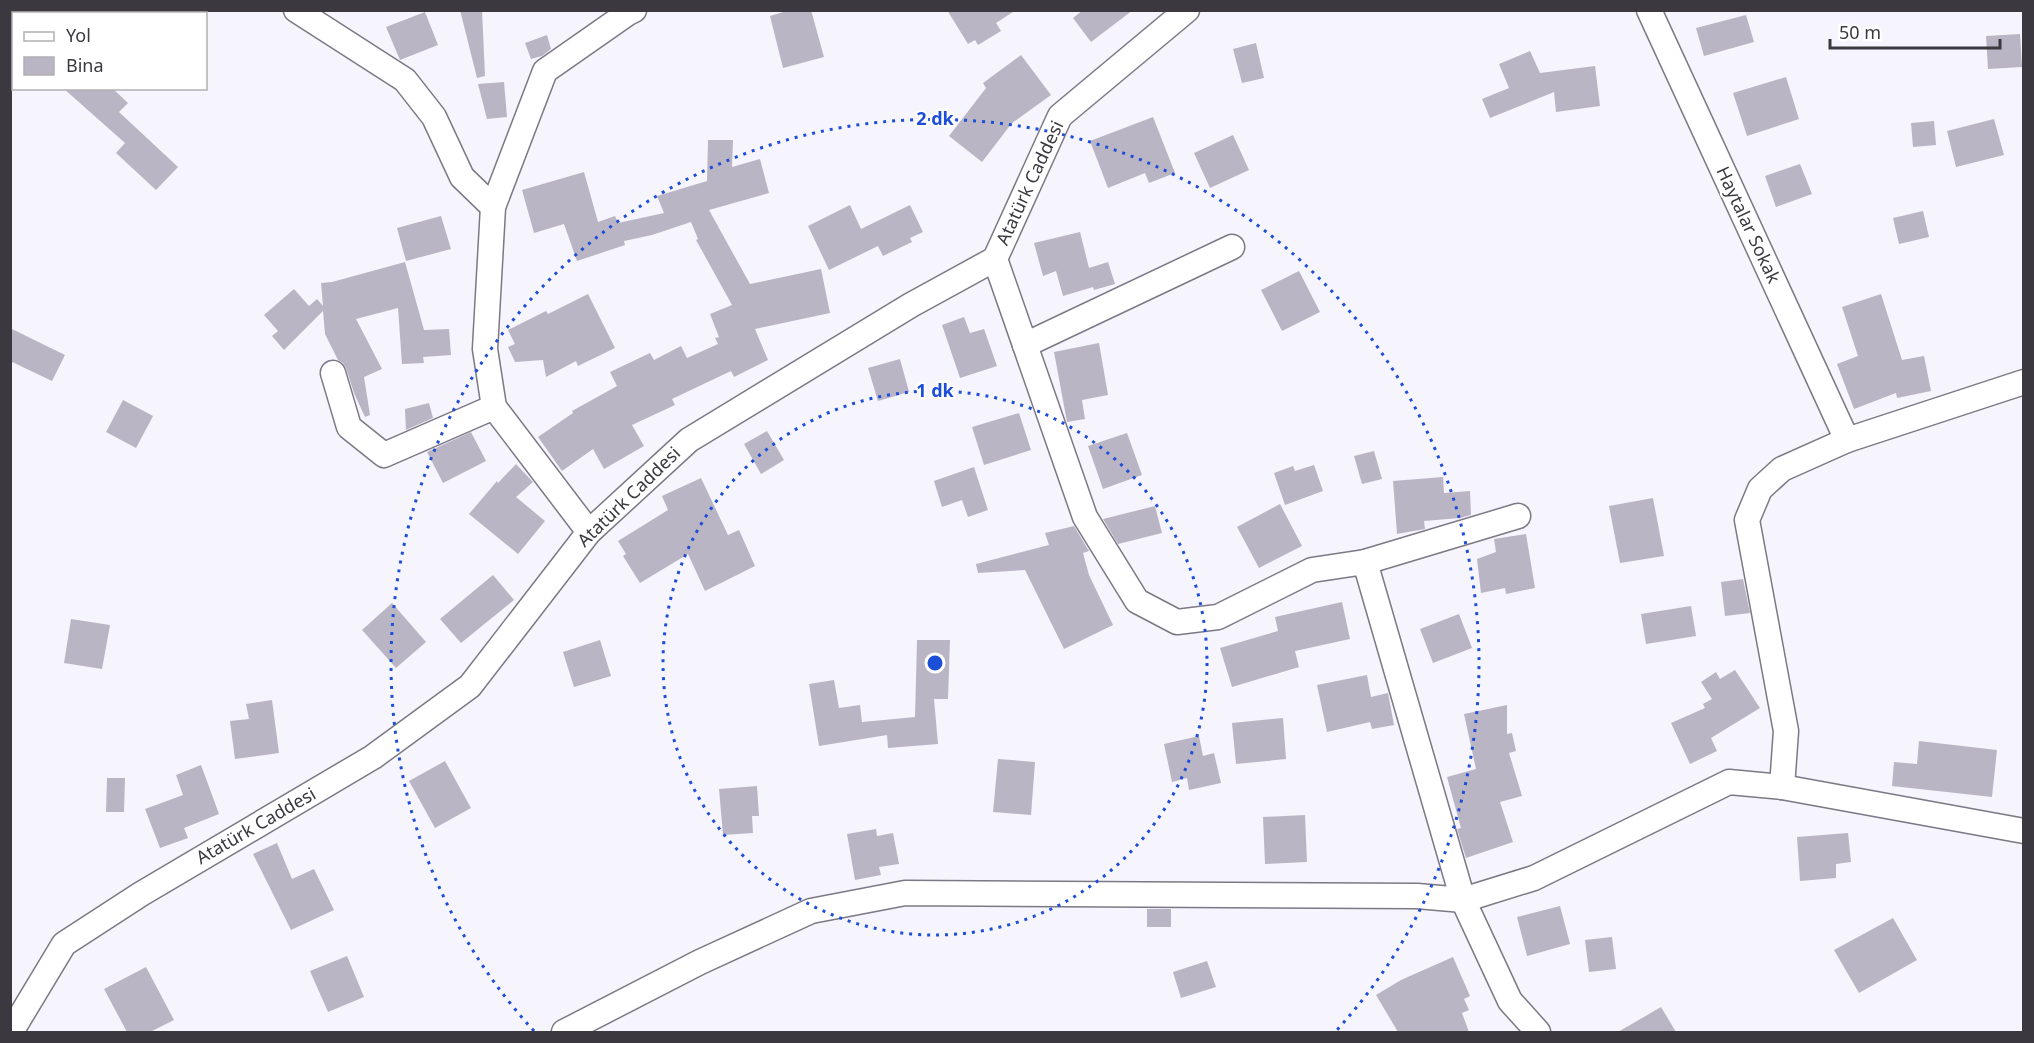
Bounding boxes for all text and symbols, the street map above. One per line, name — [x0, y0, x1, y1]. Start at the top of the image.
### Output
legend — [12, 12, 207, 90]
scale bar — [1830, 12, 2000, 50]
text: 50 m — [1839, 20, 1881, 44]
text: Yol — [66, 23, 91, 47]
text: Bina — [66, 53, 104, 77]
text: 2 dk — [916, 106, 955, 130]
street label: Atatürk Caddesi — [990, 117, 1068, 249]
street label: Haytalar Sokak — [1711, 162, 1787, 287]
text: 1 dk — [916, 378, 955, 402]
street label: Atatürk Caddesi — [572, 441, 685, 552]
centre of rings — [925, 653, 945, 673]
street label: Atatürk Caddesi — [191, 781, 320, 869]

